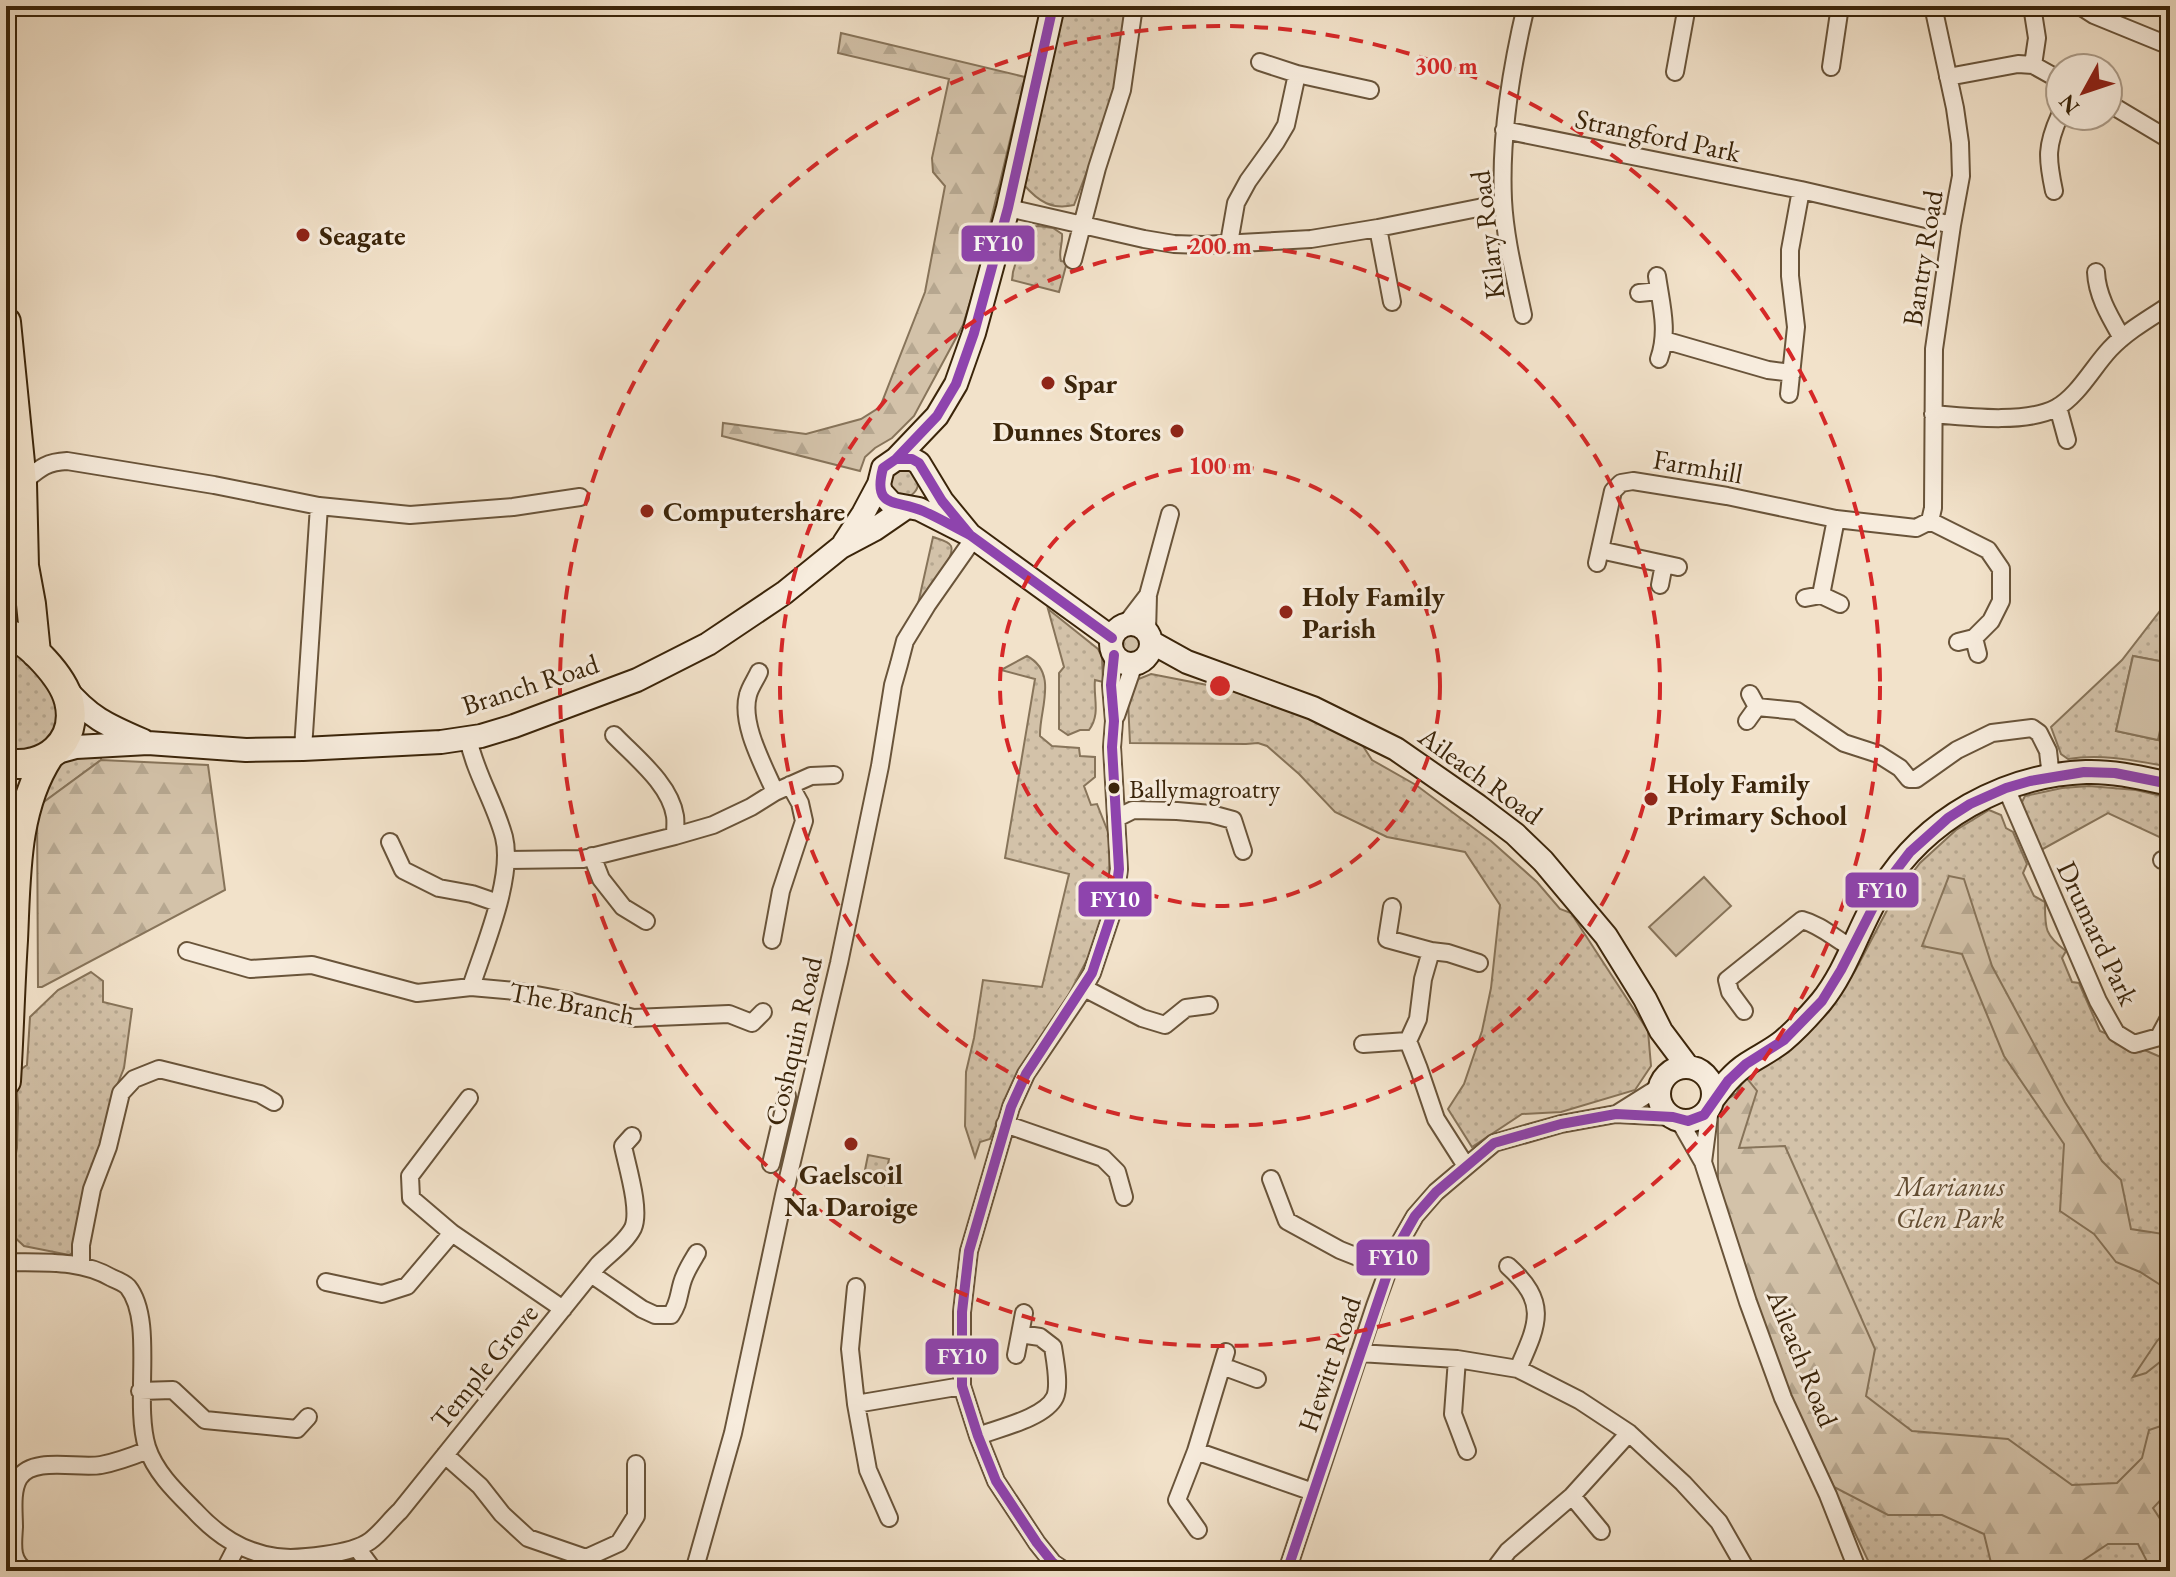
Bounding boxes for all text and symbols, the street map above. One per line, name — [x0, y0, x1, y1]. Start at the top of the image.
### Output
text: 300 m — [1414, 50, 1478, 81]
north arrow — [2044, 52, 2124, 132]
text: N — [2052, 88, 2086, 121]
street label: Strangford Park — [1572, 100, 1745, 170]
street label: Kilary Road — [1461, 168, 1513, 302]
street label: Bantry Road — [1894, 187, 1951, 328]
place label: Seagate — [319, 217, 406, 253]
line badge: FY10 — [960, 224, 1036, 263]
marker: Seagate — [294, 226, 312, 244]
text: FY10 — [973, 229, 1023, 258]
text: 200 m — [1188, 230, 1252, 261]
place label: Spar — [1064, 365, 1117, 401]
marker: Spar — [1039, 374, 1057, 392]
place label: Dunnes Stores — [993, 413, 1161, 449]
marker: Dunnes Stores — [1168, 422, 1186, 440]
street label: Farmhill — [1650, 440, 1746, 492]
text: 100 m — [1188, 450, 1252, 481]
place label: Computershare — [663, 493, 845, 529]
marker: Computershare — [638, 502, 656, 520]
place label: Holy Family Parish — [1302, 578, 1445, 646]
marker: Holy Family Parish — [1277, 603, 1295, 621]
street label: Branch Road — [457, 645, 604, 723]
centre of rings — [1206, 672, 1234, 700]
street label: Aileach Road — [1411, 717, 1551, 833]
place label: Holy Family Primary School — [1667, 765, 1847, 833]
place label: Ballymagroatry — [1129, 772, 1281, 806]
marker: Ballymagroatry — [1106, 780, 1122, 796]
marker: Holy Family Primary School — [1642, 790, 1660, 808]
street label: Drumard Park — [2049, 855, 2147, 1012]
line badge: FY10 — [1844, 871, 1920, 909]
text: FY10 — [1857, 876, 1907, 905]
line badge: FY10 — [1077, 880, 1153, 918]
text: FY10 — [1090, 885, 1140, 914]
street label: Coshquin Road — [756, 952, 830, 1129]
street label: The Branch — [506, 973, 638, 1033]
marker: Gaelscoil Na Daroige — [842, 1135, 860, 1153]
place label: Gaelscoil Na Daroige — [784, 1156, 918, 1224]
park label: Marianus Glen Park — [1893, 1168, 2005, 1236]
line badge: FY10 — [1355, 1238, 1431, 1277]
text: FY10 — [1368, 1243, 1418, 1272]
street label: Aileach Road — [1759, 1283, 1847, 1433]
street label: Hewitt Road — [1289, 1290, 1369, 1437]
street label: Temple Grove — [422, 1296, 546, 1436]
line badge: FY10 — [924, 1337, 1000, 1376]
text: FY10 — [937, 1342, 987, 1371]

